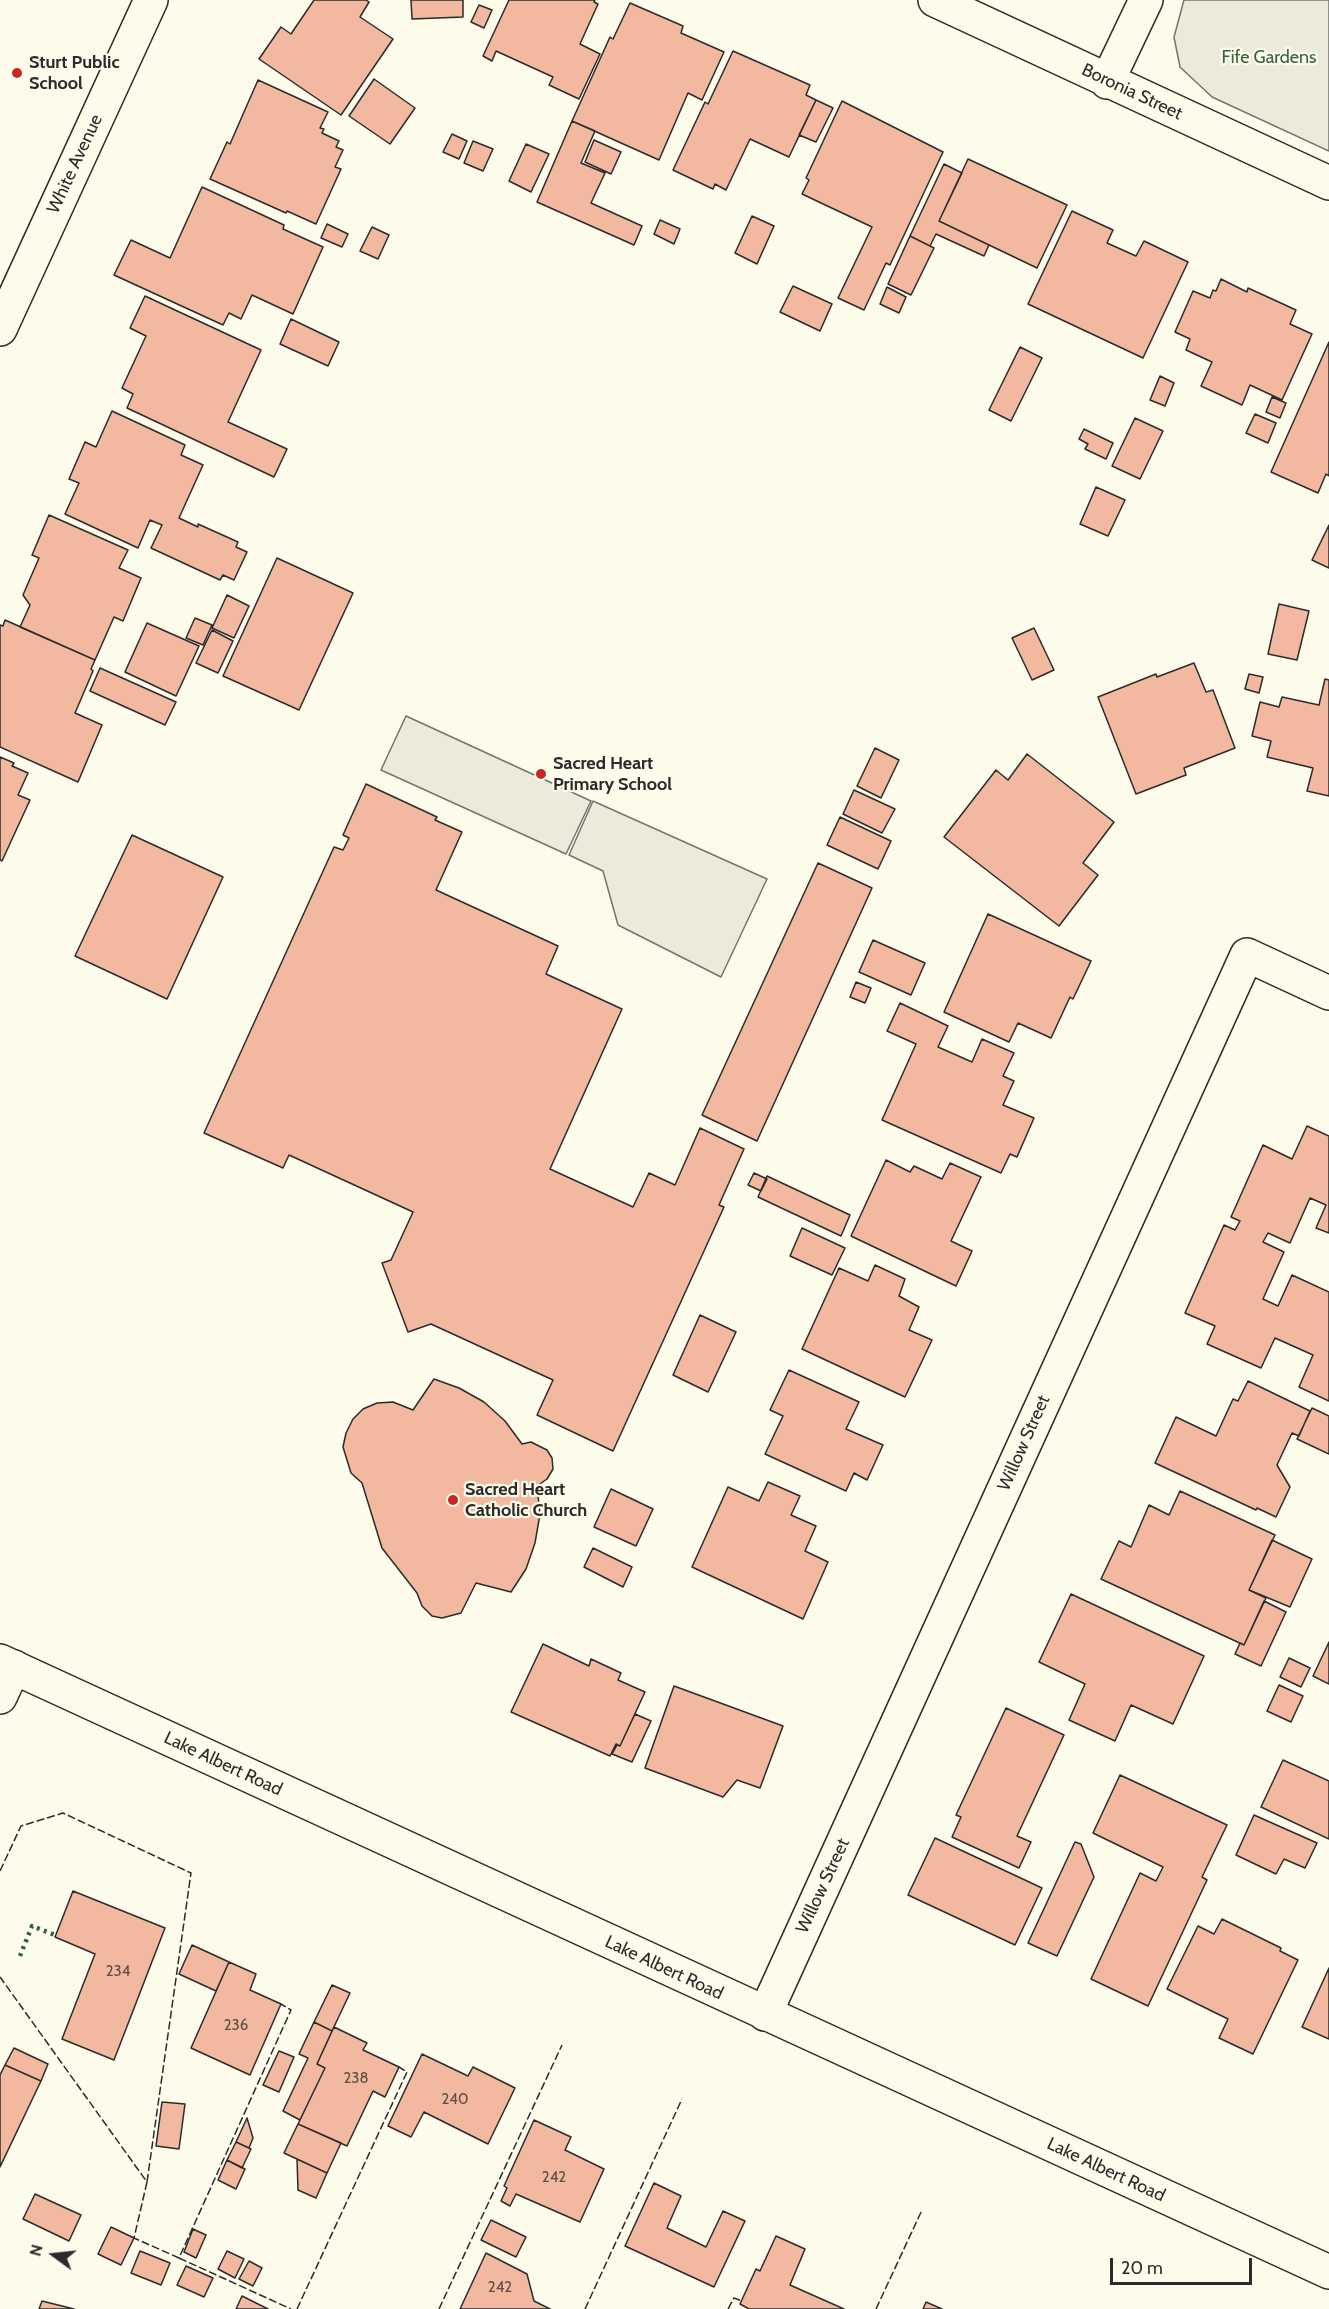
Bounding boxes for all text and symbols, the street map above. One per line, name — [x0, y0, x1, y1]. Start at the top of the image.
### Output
park label: Fife Gardens — [1221, 47, 1317, 69]
place label: Sturt Public School — [29, 52, 120, 94]
street label: Boronia Street — [1078, 59, 1186, 125]
marker: Sturt Public School — [10, 66, 24, 80]
street label: White Avenue — [43, 111, 107, 217]
place label: Sacred Heart Primary School — [553, 753, 672, 795]
marker: Sacred Heart Primary School — [534, 767, 548, 781]
street label: Willow Street — [993, 1392, 1055, 1494]
place label: Sacred Heart Catholic Church — [465, 1479, 587, 1522]
marker: Sacred Heart Catholic Church — [446, 1493, 460, 1507]
street label: Lake Albert Road — [160, 1727, 286, 1801]
street label: Willow Street — [792, 1835, 854, 1937]
street label: Lake Albert Road — [601, 1931, 727, 2005]
house number: 234 — [106, 1963, 130, 1981]
house number: 236 — [224, 2017, 248, 2035]
house number: 238 — [343, 2070, 369, 2088]
house number: 240 — [442, 2091, 468, 2109]
street label: Lake Albert Road — [1043, 2133, 1169, 2207]
house number: 242 — [542, 2169, 566, 2187]
north arrow — [24, 2225, 84, 2285]
text: N — [25, 2242, 47, 2258]
scale bar — [1113, 2246, 1256, 2284]
text: 20 m — [1121, 2257, 1163, 2279]
house number: 242 — [488, 2279, 512, 2297]

